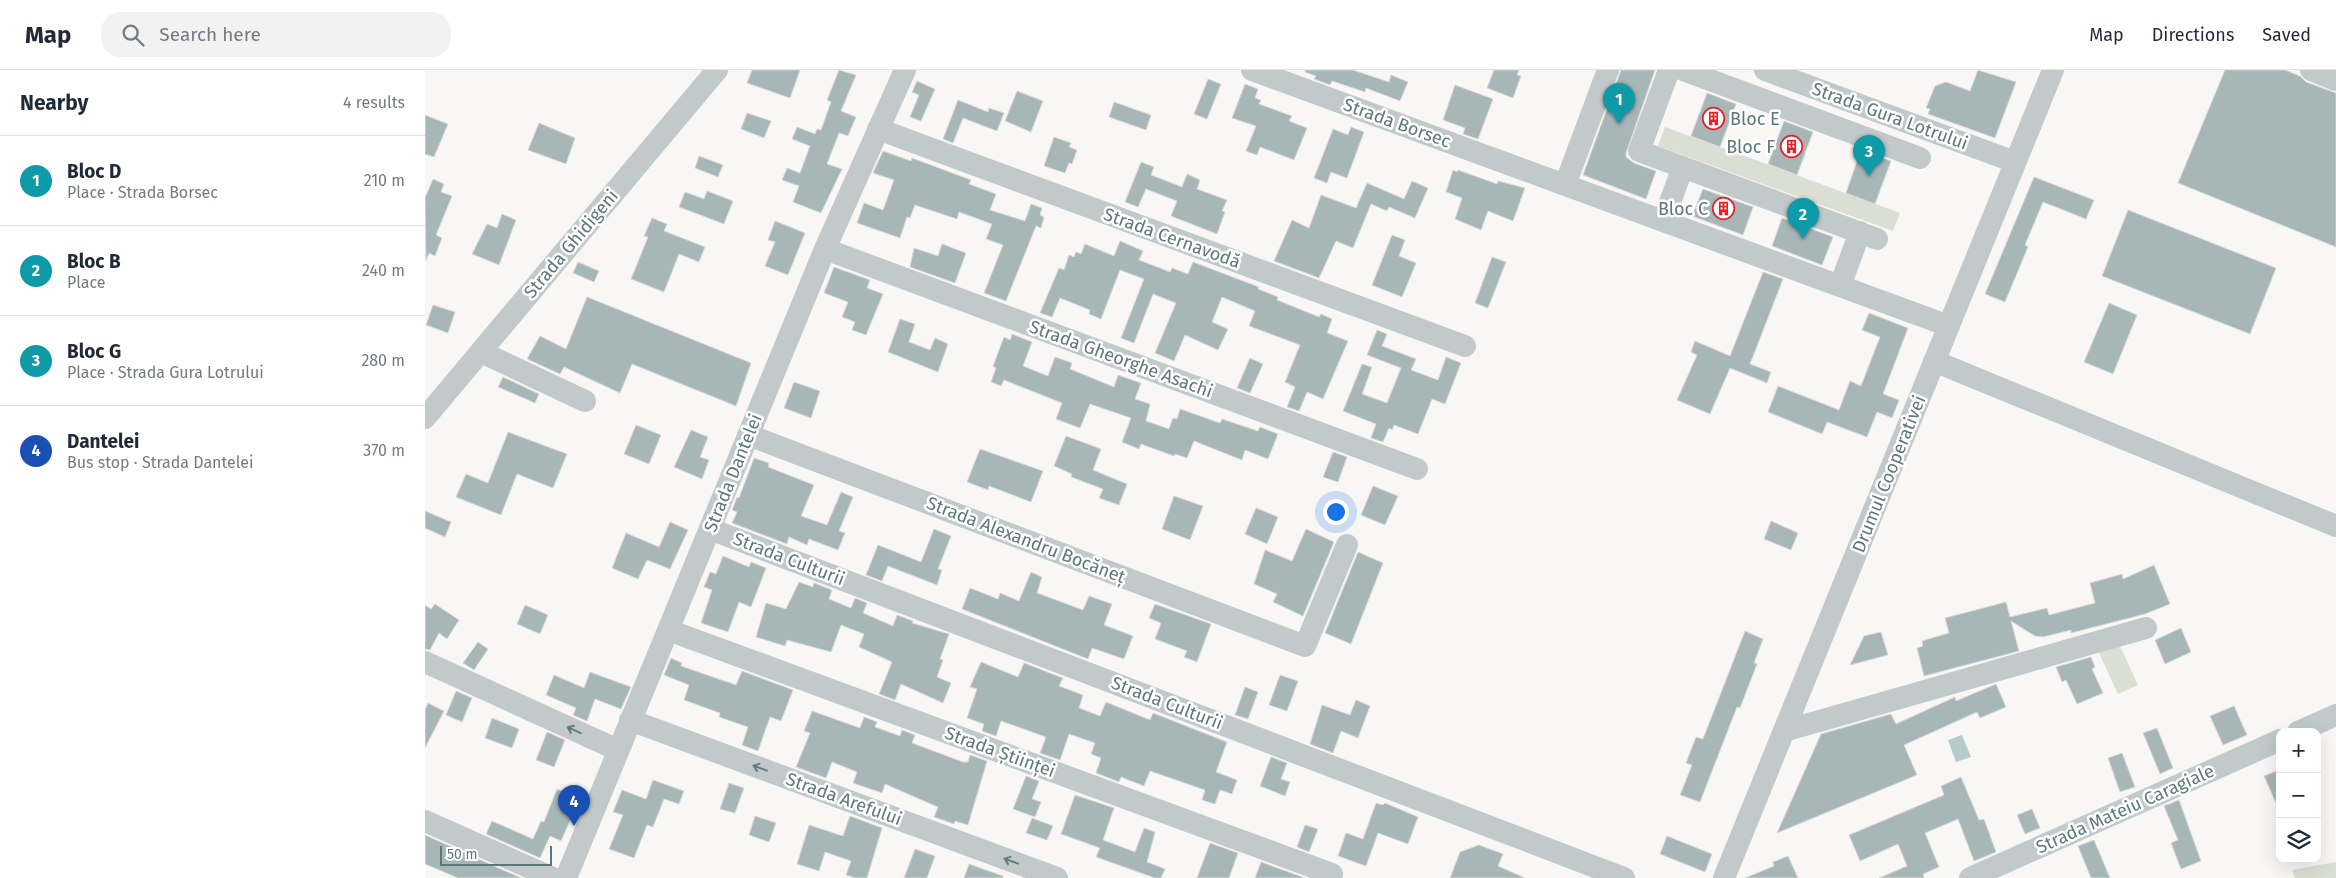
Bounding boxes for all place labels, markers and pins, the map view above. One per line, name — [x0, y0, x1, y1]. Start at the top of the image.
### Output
pin: 1 — [1603, 83, 1635, 124]
building icon: Bloc E — [1702, 107, 1726, 131]
place label: Bloc E — [1730, 108, 1780, 130]
building icon: Bloc F — [1779, 135, 1803, 159]
pin: 3 — [1853, 135, 1885, 176]
place label: Bloc F — [1726, 136, 1775, 158]
building icon: Bloc C — [1712, 197, 1736, 221]
place label: Bloc C — [1658, 198, 1708, 220]
pin: 2 — [1787, 198, 1819, 239]
pin: 4 — [558, 785, 590, 826]

